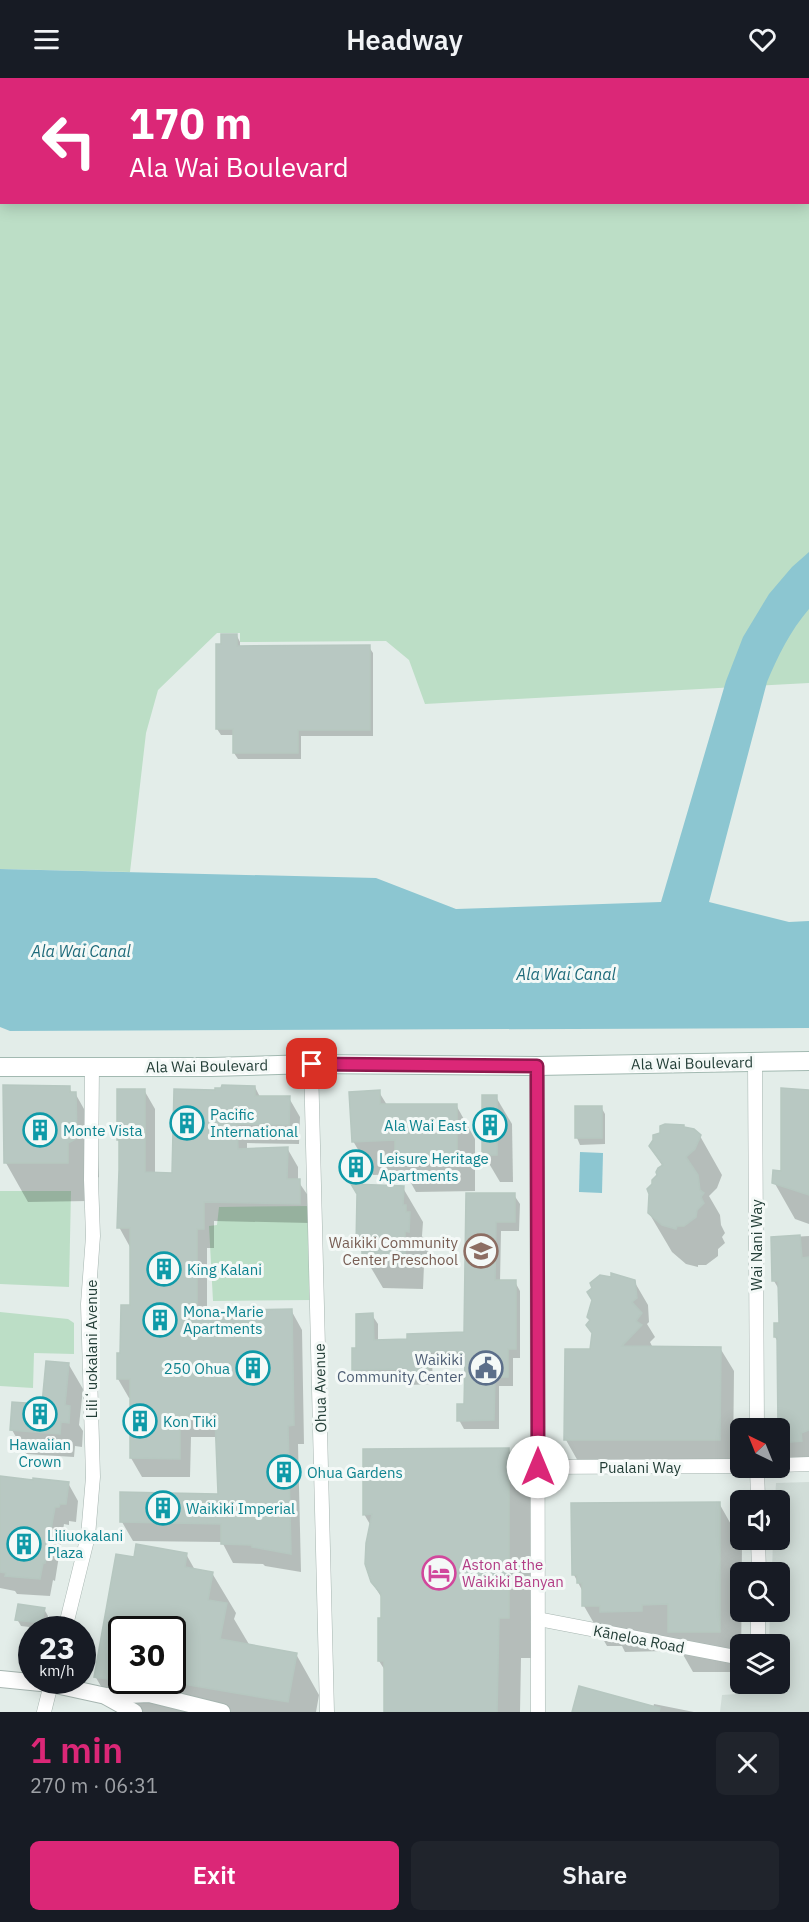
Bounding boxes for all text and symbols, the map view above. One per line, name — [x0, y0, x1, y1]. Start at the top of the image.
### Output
text: Headway — [346, 22, 463, 57]
icon: menu — [30, 23, 63, 56]
icon: heart — [746, 23, 779, 56]
text: 170 m — [129, 96, 252, 151]
icon: left — [30, 102, 108, 180]
text: Ala Wai Boulevard — [129, 149, 349, 184]
water label: Ala Wai Canal — [30, 941, 132, 961]
water label: Ala Wai Canal — [515, 964, 617, 984]
pin — [286, 1038, 337, 1089]
icon: arrive — [295, 1047, 328, 1080]
street label: Ala Wai Boulevard — [631, 1052, 753, 1074]
street label: Ala Wai Boulevard — [146, 1055, 268, 1077]
building icon: Pacific International — [169, 1105, 205, 1141]
place label: Pacific International — [210, 1105, 298, 1141]
building icon: Ala Wai East — [472, 1107, 508, 1143]
building icon: Monte Vista — [22, 1112, 58, 1148]
place label: Ala Wai East — [384, 1116, 467, 1135]
place label: Monte Vista — [63, 1121, 142, 1140]
building icon: Leisure Heritage Apartments — [338, 1149, 374, 1185]
place label: Leisure Heritage Apartments — [379, 1149, 489, 1185]
street label: Wai Nani Way — [747, 1199, 766, 1291]
place label: Waikiki Community Center Preschool — [329, 1233, 459, 1269]
school or university icon: Waikiki Community Center Preschool — [463, 1233, 499, 1269]
building icon: King Kalani — [146, 1251, 182, 1287]
place label: King Kalani — [187, 1260, 262, 1279]
street label: Liliʻuokalani Avenue — [82, 1280, 101, 1418]
building icon: Mona-Marie Apartments — [142, 1302, 178, 1338]
place label: Mona-Marie Apartments — [183, 1302, 264, 1338]
street label: Ohua Avenue — [310, 1343, 330, 1433]
building icon: 250 Ohua — [235, 1350, 271, 1386]
place label: Waikiki Community Center — [337, 1350, 463, 1386]
public building icon: Waikiki Community Center — [468, 1350, 504, 1386]
place label: 250 Ohua — [164, 1359, 230, 1378]
building icon: Hawaiian Crown — [22, 1396, 58, 1432]
building icon: Kon Tiki — [122, 1403, 158, 1439]
place label: Kon Tiki — [163, 1412, 217, 1431]
north arrow — [730, 1418, 790, 1478]
map controls — [730, 1418, 790, 1694]
place label: Hawaiian Crown — [9, 1435, 71, 1471]
position arrow — [506, 1435, 570, 1499]
building icon: Ohua Gardens — [266, 1454, 302, 1490]
street label: Pualani Way — [599, 1458, 682, 1477]
place label: Ohua Gardens — [307, 1463, 403, 1482]
building icon: Waikiki Imperial — [145, 1490, 181, 1526]
button: sound — [730, 1490, 790, 1550]
place label: Waikiki Imperial — [186, 1499, 295, 1518]
building icon: Liliuokalani Plaza — [6, 1526, 42, 1562]
place label: Liliuokalani Plaza — [47, 1526, 123, 1562]
hotel icon: Aston at the Waikiki Banyan — [421, 1555, 457, 1591]
place label: Aston at the Waikiki Banyan — [462, 1555, 564, 1591]
button: search — [730, 1562, 790, 1622]
speed limit sign: 30 — [108, 1616, 186, 1694]
street label: Kāneloa Road — [592, 1621, 686, 1657]
text: 23 — [39, 1628, 75, 1667]
button: layers — [730, 1634, 790, 1694]
text: km/h — [39, 1661, 75, 1680]
text: 1 min — [30, 1726, 123, 1773]
button: close — [716, 1732, 779, 1795]
text: 270 m · 06:31 — [30, 1772, 158, 1799]
button: Exit — [30, 1841, 399, 1910]
button: Share — [411, 1841, 779, 1910]

